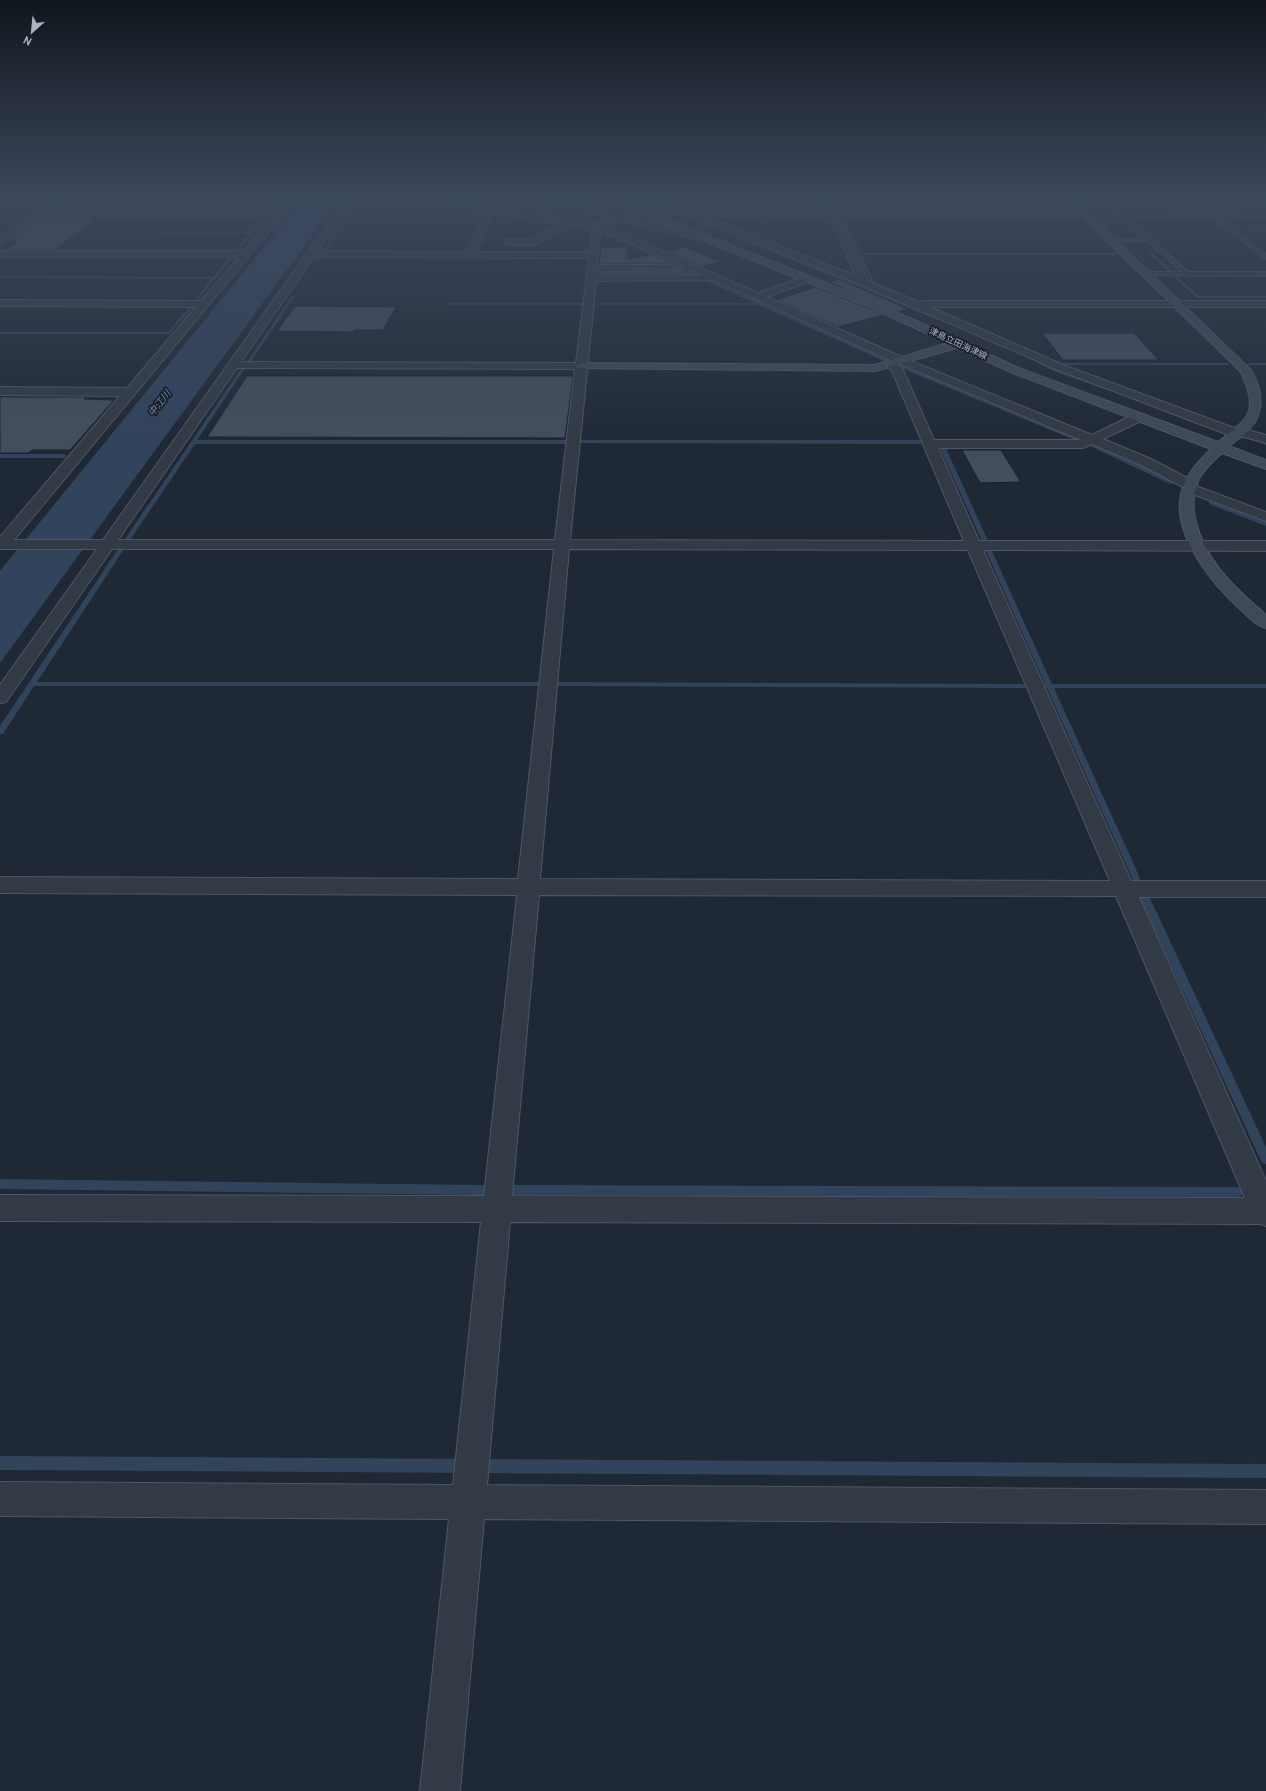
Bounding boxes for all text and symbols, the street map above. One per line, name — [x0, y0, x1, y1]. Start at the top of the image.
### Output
north arrow — [12, 12, 52, 52]
text: N — [21, 32, 35, 48]
street label: 津島立田海津線 — [927, 326, 990, 363]
water label: 中江川 — [146, 387, 175, 420]

